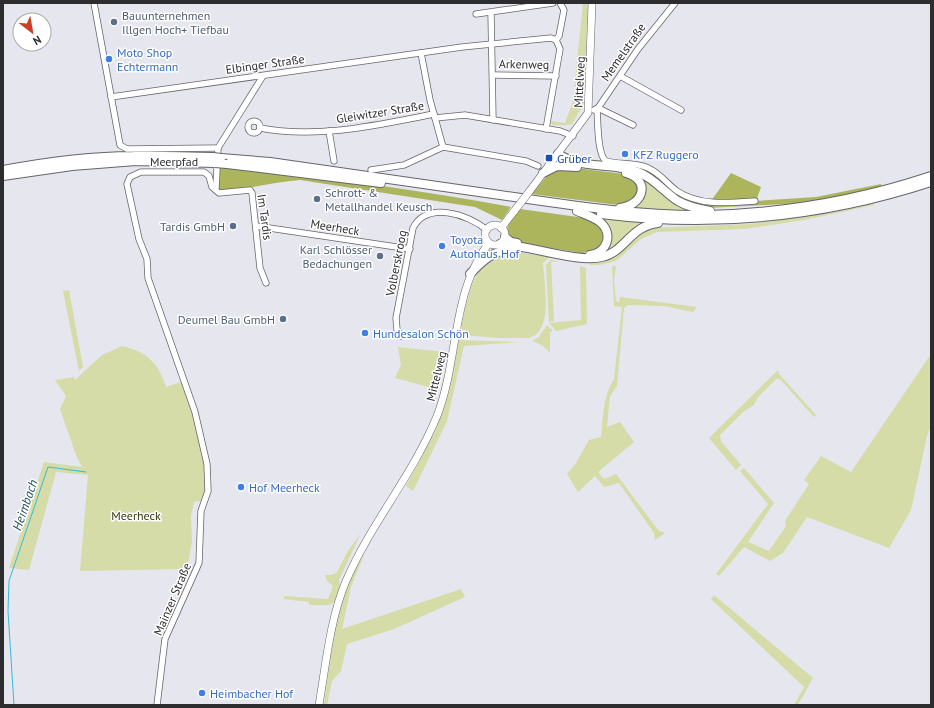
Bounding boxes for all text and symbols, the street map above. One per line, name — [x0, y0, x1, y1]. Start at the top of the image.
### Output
place label: Bauunternehmen Illgen Hoch+ Tiefbau — [122, 8, 229, 37]
north arrow — [12, 12, 52, 52]
marker: Bauunternehmen Illgen Hoch+ Tiefbau — [109, 17, 119, 27]
street label: Memelstraße — [598, 20, 648, 84]
text: N — [30, 33, 44, 48]
place label: Moto Shop Echtermann — [117, 45, 178, 74]
street label: Elbinger Straße — [224, 51, 306, 77]
marker: Moto Shop Echtermann — [104, 54, 114, 64]
street label: Arkenweg — [499, 56, 549, 72]
street label: Mittelweg — [570, 56, 588, 108]
street label: Gleiwitzer Straße — [335, 98, 425, 126]
place label: KFZ Ruggero — [633, 147, 699, 162]
marker: KFZ Ruggero — [620, 149, 630, 159]
place label: Grüber — [557, 151, 592, 166]
marker: Grüber — [544, 153, 554, 163]
street label: Meerpfad — [150, 154, 198, 169]
place label: Schrott- & Metallhandel Keusch — [325, 185, 432, 214]
street label: Im Tardis — [254, 193, 276, 241]
marker: Schrott- & Metallhandel Keusch — [312, 194, 322, 204]
street label: Meerheck — [309, 216, 361, 238]
place label: Tardis GmbH — [160, 219, 225, 234]
marker: Tardis GmbH — [228, 221, 238, 231]
street label: Volberskroog — [382, 229, 410, 298]
place label: Toyota Autohaus Hof — [450, 232, 520, 261]
marker: Toyota Autohaus Hof — [437, 241, 447, 251]
place label: Karl Schlösser Bedachungen — [300, 242, 372, 271]
marker: Karl Schlösser Bedachungen — [375, 251, 385, 261]
place label: Deumel Bau GmbH — [178, 312, 275, 327]
marker: Deumel Bau GmbH — [278, 314, 288, 324]
place label: Hundesalon Schön — [373, 326, 469, 341]
marker: Hundesalon Schön — [360, 328, 370, 338]
street label: Mittelweg — [423, 349, 449, 403]
water label: Heimbach — [8, 477, 42, 533]
place label: Hof Meerheck — [249, 480, 320, 495]
marker: Hof Meerheck — [236, 482, 246, 492]
park label: Meerheck — [111, 508, 161, 523]
street label: Mainzer Straße — [150, 560, 194, 638]
place label: Heimbacher Hof — [210, 686, 294, 701]
marker: Heimbacher Hof — [197, 688, 207, 698]

